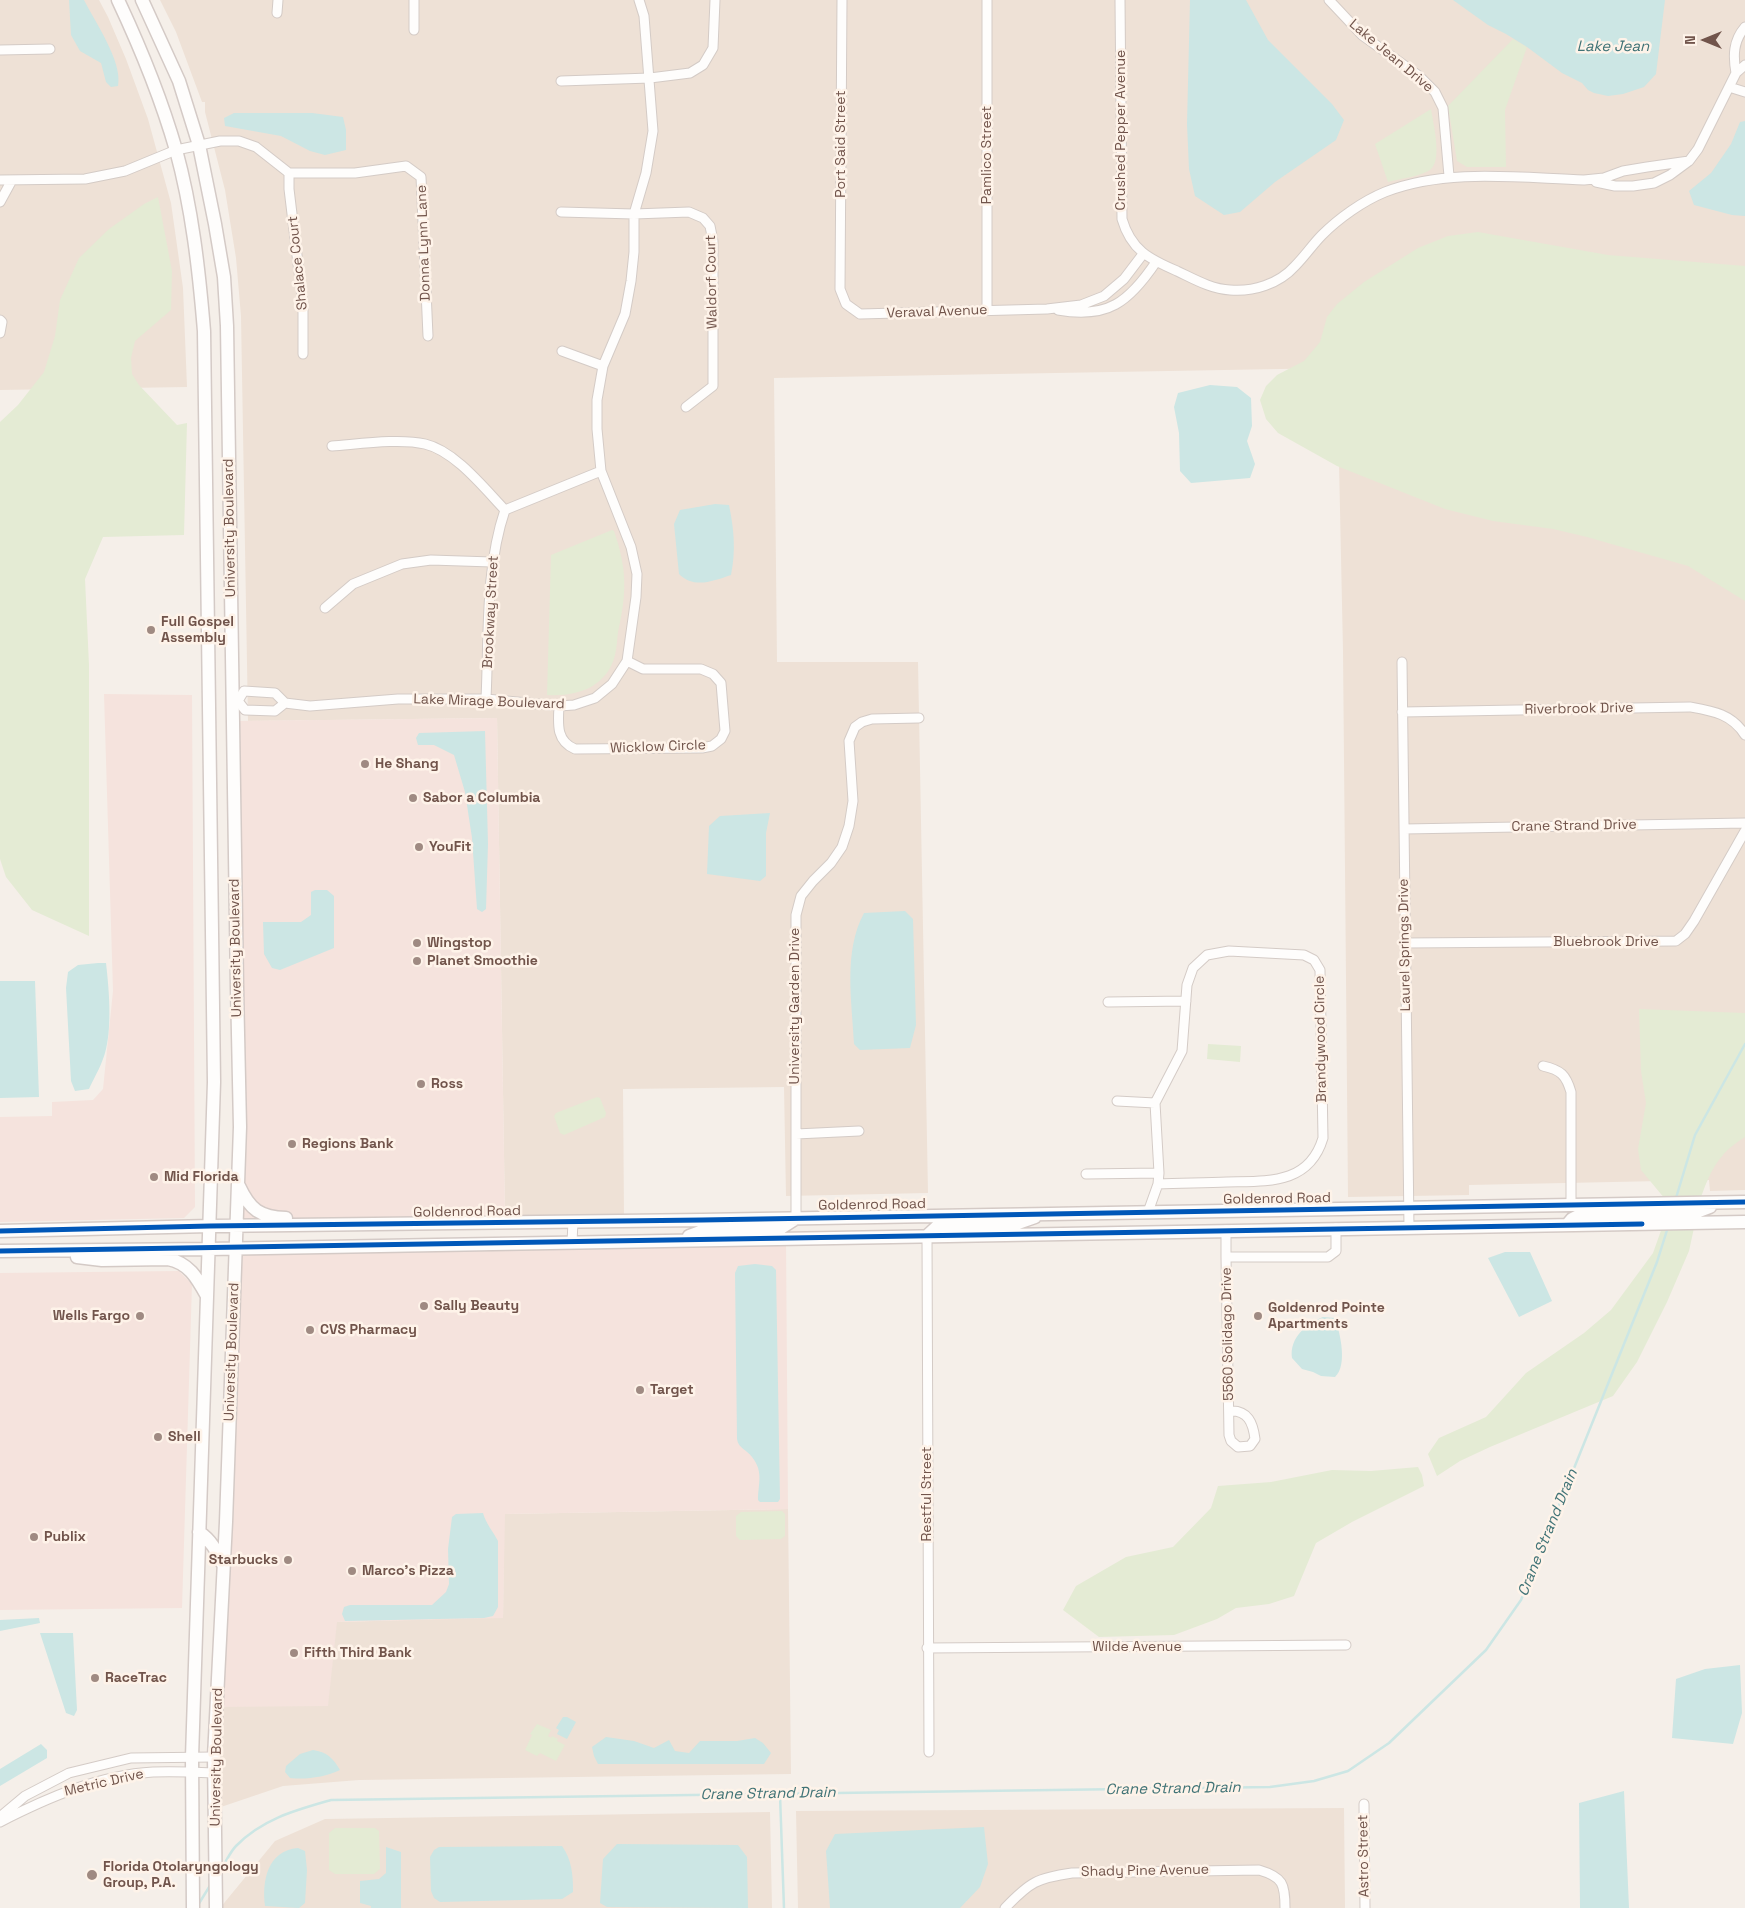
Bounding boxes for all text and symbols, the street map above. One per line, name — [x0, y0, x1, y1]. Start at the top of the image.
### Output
north arrow — [1680, 15, 1730, 65]
street label: Lake Jean Drive — [1345, 16, 1437, 96]
text: N — [1681, 35, 1699, 45]
water label: Lake Jean — [1577, 38, 1649, 56]
street label: Crushed Pepper Avenue — [1113, 50, 1129, 210]
street label: Port Said Street — [833, 90, 849, 198]
street label: Pamlico Street — [979, 106, 995, 204]
street label: Donna Lynn Lane — [414, 185, 434, 301]
street label: Shalace Court — [285, 215, 311, 311]
street label: Waldorf Court — [703, 235, 721, 329]
street label: Veraval Avenue — [886, 302, 988, 322]
street label: University Boulevard — [220, 458, 240, 598]
street label: Brookway Street — [480, 555, 502, 669]
place label: Full Gospel Assembly — [161, 614, 234, 646]
marker: Full Gospel Assembly — [145, 624, 157, 636]
street label: Lake Mirage Boulevard — [413, 691, 565, 713]
street label: Riverbrook Drive — [1524, 700, 1634, 718]
street label: Wicklow Circle — [610, 737, 706, 757]
place label: He Shang — [375, 756, 439, 772]
marker: He Shang — [359, 758, 371, 770]
place label: Sabor a Columbia — [423, 790, 540, 806]
marker: Sabor a Columbia — [407, 792, 419, 804]
street label: Crane Strand Drive — [1511, 817, 1637, 835]
place label: YouFit — [429, 839, 471, 855]
marker: YouFit — [413, 841, 425, 853]
street label: University Boulevard — [226, 878, 246, 1018]
street label: Laurel Springs Drive — [1395, 878, 1415, 1012]
street label: University Garden Drive — [787, 928, 803, 1084]
street label: Bluebrook Drive — [1553, 934, 1659, 950]
place label: Wingstop — [427, 935, 492, 951]
marker: Wingstop — [411, 937, 423, 949]
place label: Planet Smoothie — [427, 953, 538, 969]
marker: Planet Smoothie — [411, 955, 423, 967]
street label: Brandywood Circle — [1311, 975, 1331, 1103]
place label: Ross — [431, 1076, 463, 1092]
marker: Ross — [415, 1078, 427, 1090]
place label: Regions Bank — [302, 1136, 394, 1152]
marker: Regions Bank — [286, 1138, 298, 1150]
place label: Mid Florida — [164, 1169, 239, 1185]
marker: Mid Florida — [148, 1171, 160, 1183]
street label: Goldenrod Road — [1223, 1190, 1331, 1208]
street label: Goldenrod Road — [818, 1196, 926, 1214]
street label: Goldenrod Road — [413, 1203, 521, 1221]
street label: 5560 Solidago Drive — [1218, 1267, 1238, 1401]
street label: University Boulevard — [221, 1282, 243, 1422]
place label: Sally Beauty — [434, 1298, 519, 1314]
marker: Sally Beauty — [418, 1300, 430, 1312]
place label: Goldenrod Pointe Apartments — [1268, 1300, 1385, 1332]
place label: Wells Fargo — [53, 1308, 130, 1324]
marker: Wells Fargo — [134, 1310, 146, 1322]
marker: Goldenrod Pointe Apartments — [1252, 1310, 1264, 1322]
place label: CVS Pharmacy — [320, 1322, 417, 1338]
marker: CVS Pharmacy — [304, 1324, 316, 1336]
place label: Target — [650, 1382, 694, 1398]
marker: Target — [634, 1384, 646, 1396]
place label: Shell — [168, 1429, 201, 1445]
marker: Shell — [152, 1431, 164, 1443]
street label: Restful Street — [919, 1447, 935, 1541]
water label: Crane Strand Drain — [1514, 1467, 1582, 1599]
place label: Publix — [44, 1529, 86, 1545]
marker: Publix — [28, 1531, 40, 1543]
place label: Starbucks — [209, 1552, 278, 1568]
marker: Starbucks — [282, 1554, 294, 1566]
place label: Marco's Pizza — [362, 1563, 454, 1579]
marker: Marco's Pizza — [346, 1565, 358, 1577]
street label: Wilde Avenue — [1092, 1639, 1182, 1655]
place label: Fifth Third Bank — [304, 1645, 412, 1661]
marker: Fifth Third Bank — [288, 1647, 300, 1659]
place label: RaceTrac — [105, 1670, 167, 1686]
marker: RaceTrac — [89, 1672, 101, 1684]
street label: University Boulevard — [207, 1687, 227, 1827]
street label: Metric Drive — [63, 1766, 145, 1800]
water label: Crane Strand Drain — [1105, 1779, 1241, 1799]
water label: Crane Strand Drain — [700, 1784, 836, 1804]
street label: Astro Street — [1355, 1815, 1373, 1897]
place label: Florida Otolaryngology Group, P.A. — [103, 1859, 259, 1891]
street label: Shady Pine Avenue — [1081, 1861, 1209, 1881]
marker: Florida Otolaryngology Group, P.A. — [85, 1868, 99, 1882]

